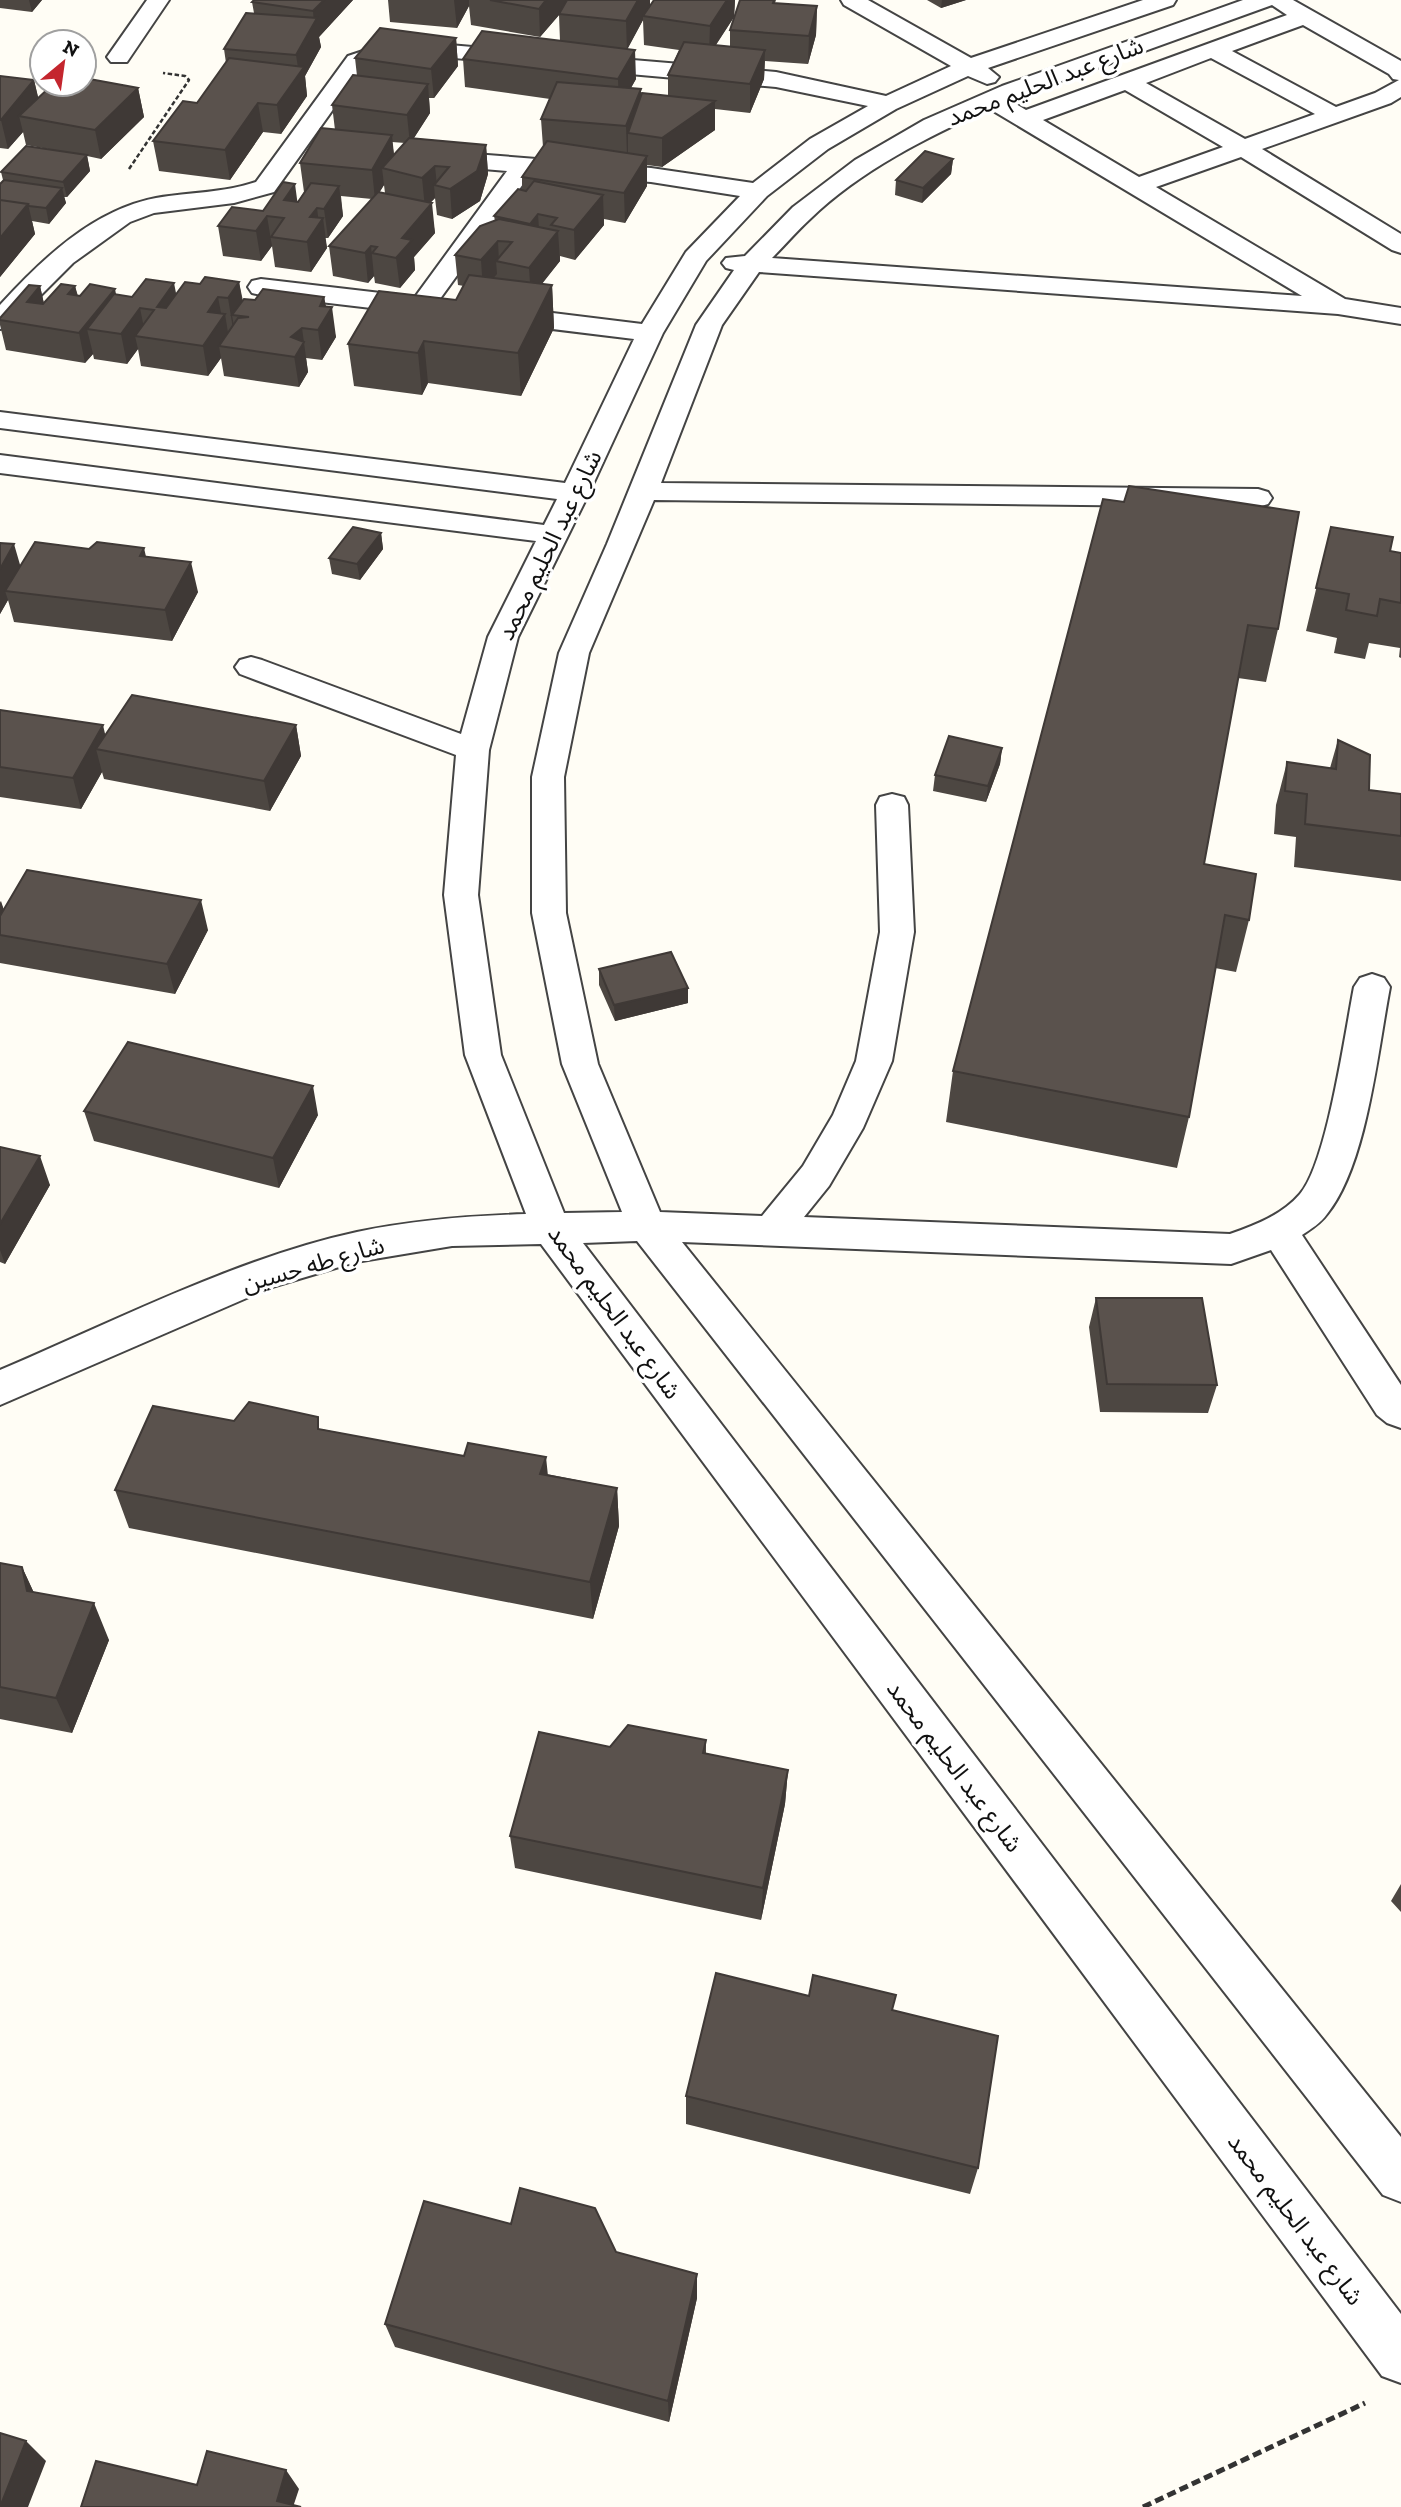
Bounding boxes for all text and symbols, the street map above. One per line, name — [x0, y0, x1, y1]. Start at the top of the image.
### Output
north arrow — [28, 28, 98, 98]
street label: شارع عبد الحليم محمد — [943, 30, 1148, 135]
text: N — [59, 35, 83, 62]
street label: شارع عبد الحليم محمد — [490, 445, 610, 646]
street label: شارع عبد الحليم محمد — [540, 1219, 688, 1406]
street label: شارع طه حسين — [239, 1230, 388, 1301]
street label: شارع عبد الحليم محمد — [879, 1674, 1029, 1859]
street label: شارع عبد الحليم محمد — [1220, 2127, 1370, 2312]

